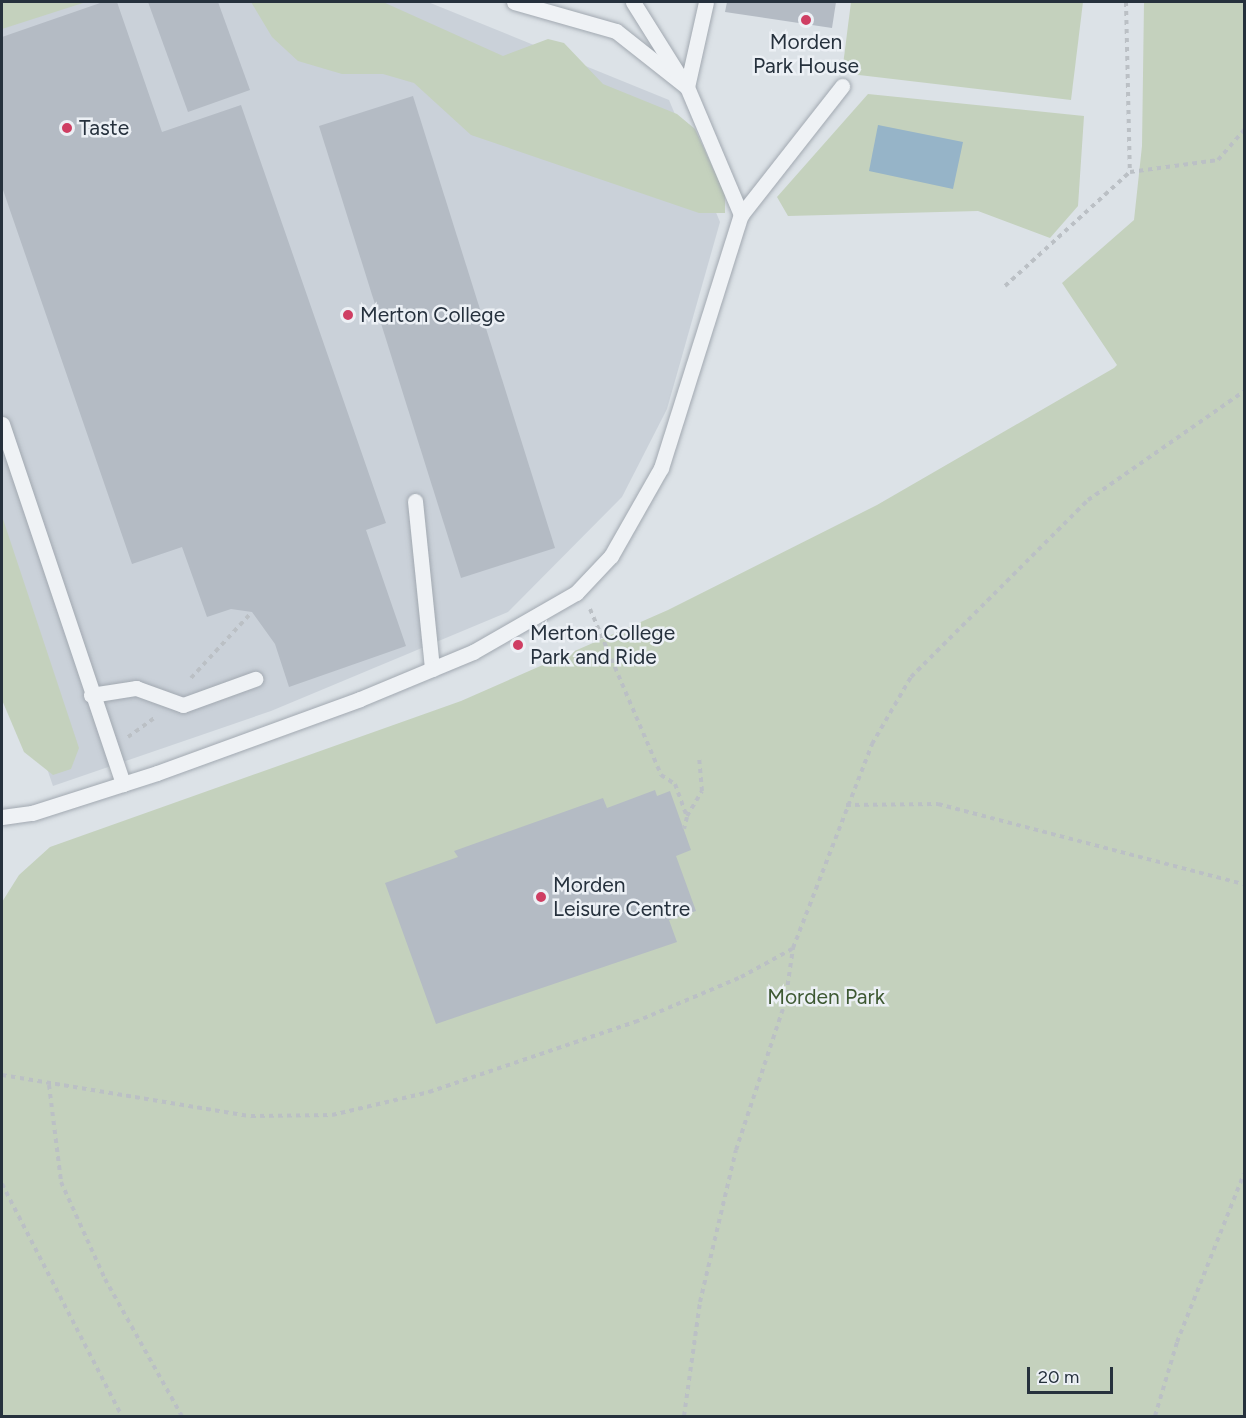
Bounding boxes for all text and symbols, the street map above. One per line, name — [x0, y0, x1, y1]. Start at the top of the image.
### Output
marker: Morden Park House — [799, 13, 813, 27]
place label: Morden Park House — [753, 29, 859, 79]
place label: Taste — [79, 115, 129, 141]
marker: Taste — [60, 121, 74, 135]
place label: Merton College — [360, 302, 505, 328]
marker: Merton College — [341, 308, 355, 322]
place label: Merton College Park and Ride — [530, 620, 675, 670]
marker: Merton College Park and Ride — [511, 638, 525, 652]
place label: Morden Leisure Centre — [553, 872, 690, 922]
marker: Morden Leisure Centre — [534, 890, 548, 904]
park label: Morden Park — [767, 984, 885, 1010]
scale bar — [1030, 1355, 1116, 1393]
text: 20 m — [1038, 1366, 1079, 1388]

